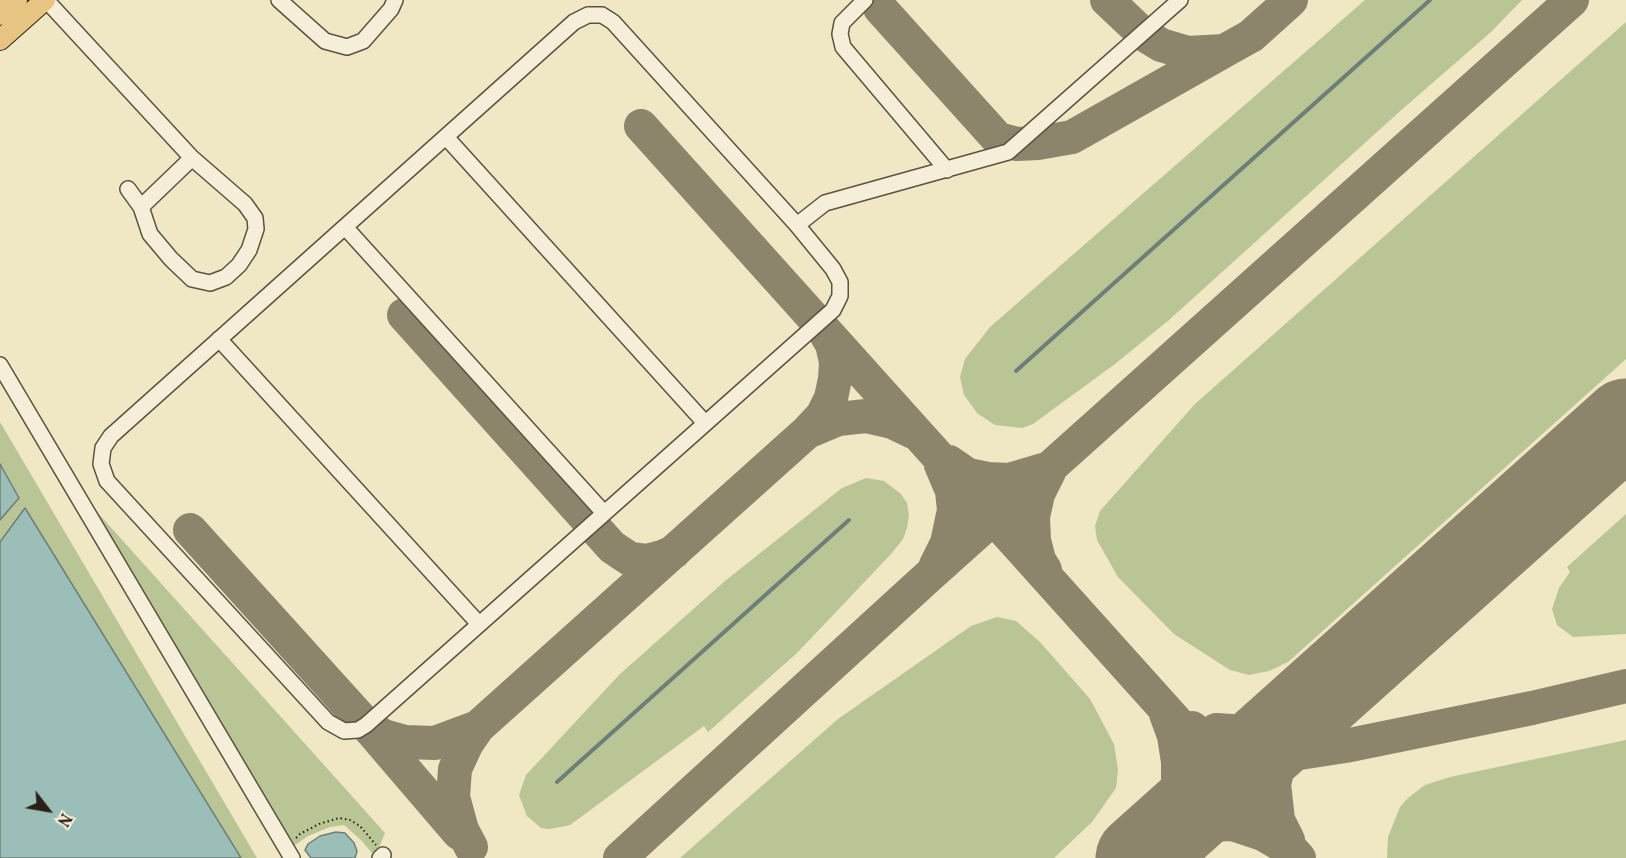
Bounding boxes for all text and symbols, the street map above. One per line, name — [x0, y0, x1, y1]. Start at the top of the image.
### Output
north arrow — [18, 780, 78, 840]
text: N — [51, 809, 76, 830]

